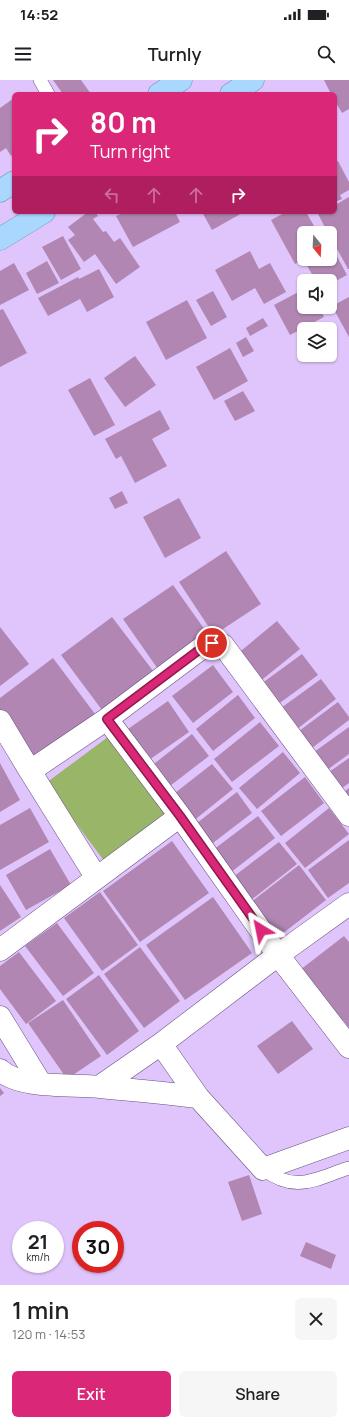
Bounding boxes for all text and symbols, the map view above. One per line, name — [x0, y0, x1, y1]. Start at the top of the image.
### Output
text: 14:52 — [20, 4, 58, 25]
text: Turnly — [148, 42, 201, 66]
icon: menu — [12, 43, 34, 65]
icon: search — [315, 43, 337, 65]
text: 80 m — [90, 103, 156, 141]
icon: right — [24, 108, 76, 160]
text: Turn right — [90, 139, 171, 163]
icon: left — [101, 184, 123, 206]
icon: ahead — [143, 184, 165, 206]
icon: ahead — [185, 184, 207, 206]
icon: right — [227, 184, 249, 206]
north arrow — [297, 226, 337, 266]
map controls — [297, 226, 337, 362]
button: sound — [297, 274, 337, 314]
button: layers — [297, 322, 337, 362]
pin — [195, 626, 229, 660]
icon: arrive — [201, 632, 223, 654]
position arrow — [240, 909, 282, 951]
speed limit sign: 30 — [72, 1221, 124, 1273]
text: 21 — [28, 1228, 48, 1255]
text: km/h — [26, 1250, 50, 1264]
text: 1 min — [12, 1293, 69, 1326]
button: close — [295, 1298, 337, 1340]
text: 120 m · 14:53 — [12, 1325, 86, 1343]
button: Exit — [12, 1371, 171, 1417]
button: Share — [179, 1371, 337, 1417]

